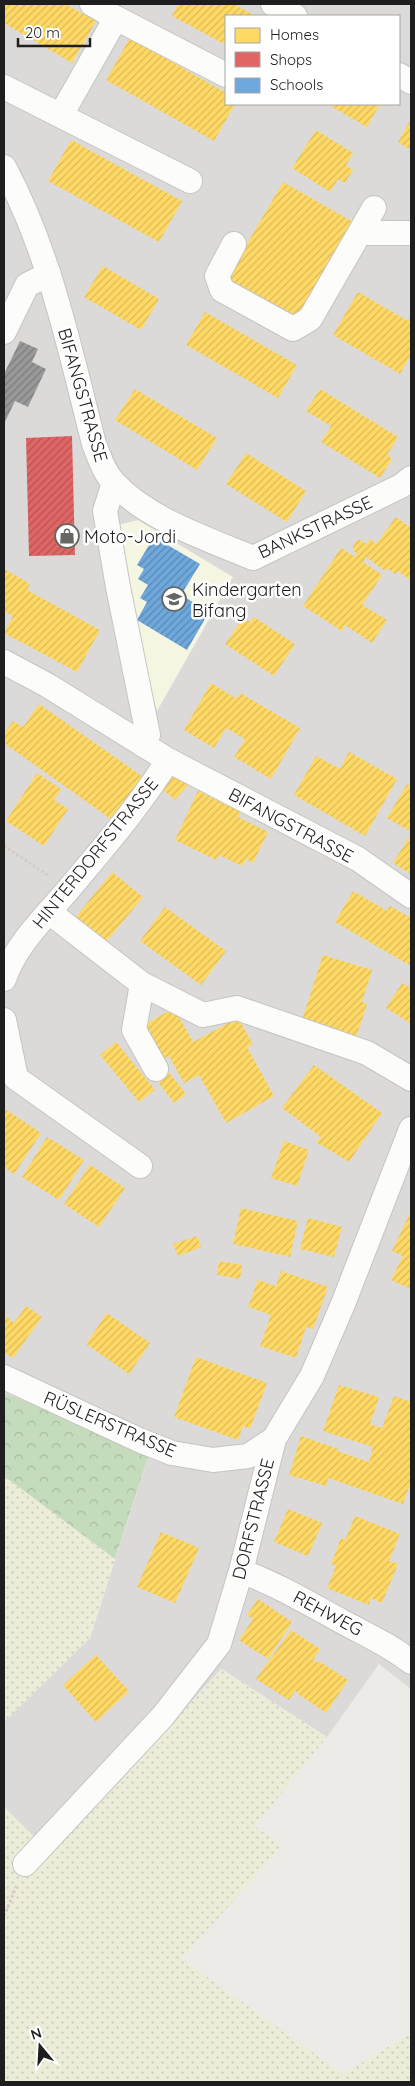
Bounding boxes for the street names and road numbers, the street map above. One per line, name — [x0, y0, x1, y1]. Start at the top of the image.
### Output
street label: BIFANGSTRASSE — [53, 325, 113, 465]
street label: BANKSTRASSE — [254, 490, 376, 564]
street label: HINTERDORFSTRASSE — [27, 773, 163, 933]
street label: BIFANGSTRASSE — [225, 782, 357, 868]
street label: RÜSLERSTRASSE — [40, 1386, 180, 1462]
street label: DORFSTRASSE — [227, 1456, 279, 1582]
street label: REHWEG — [289, 1585, 367, 1641]

